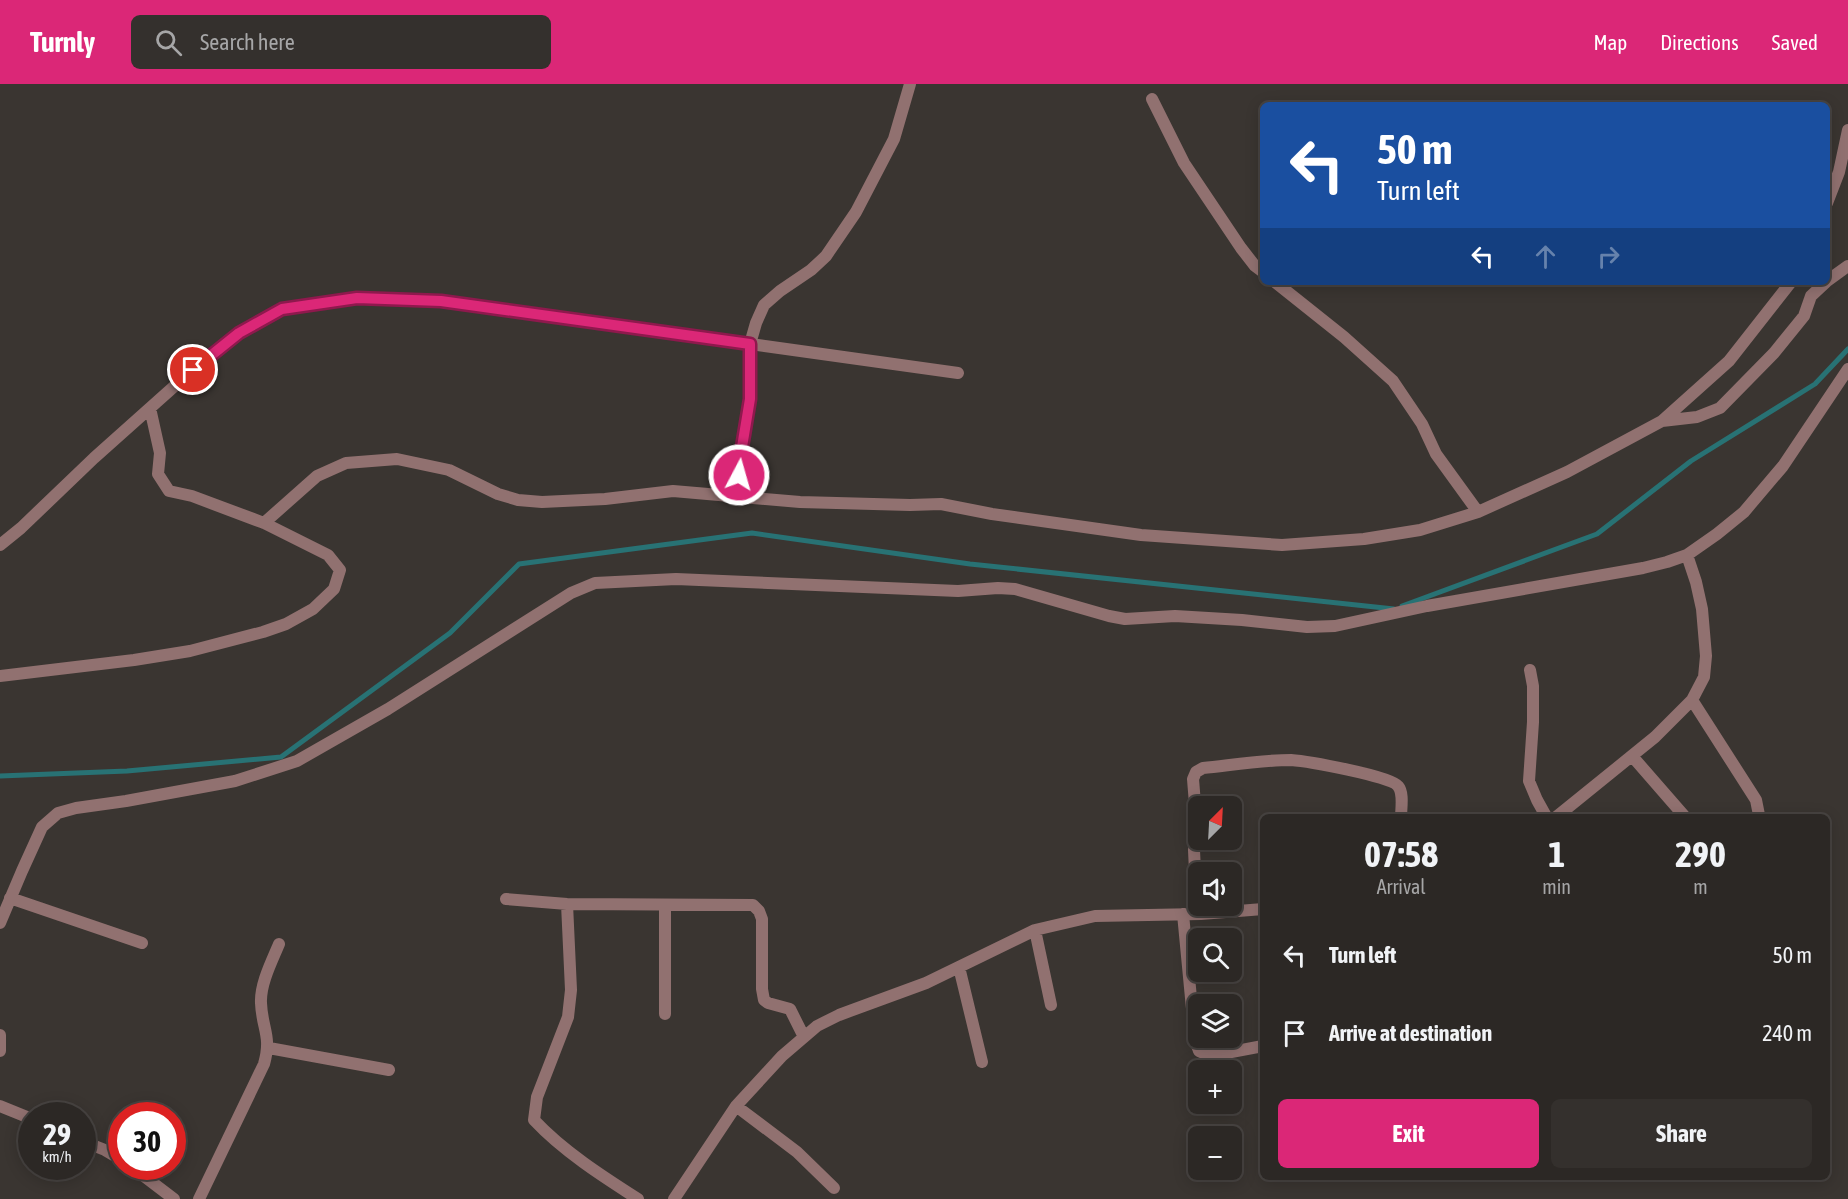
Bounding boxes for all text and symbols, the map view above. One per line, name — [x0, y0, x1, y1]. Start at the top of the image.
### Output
search box — [131, 15, 551, 69]
text: Turnly — [30, 26, 95, 58]
icon: search — [152, 26, 185, 59]
text: Search here — [200, 29, 295, 55]
text: Map — [1593, 30, 1627, 54]
text: Directions — [1660, 30, 1739, 54]
text: Saved — [1772, 30, 1818, 54]
text: 50 m — [1377, 125, 1452, 173]
icon: left — [1278, 126, 1356, 204]
text: Turn left — [1377, 175, 1460, 206]
icon: left — [1466, 240, 1499, 273]
icon: ahead — [1529, 240, 1562, 273]
icon: right — [1592, 240, 1625, 273]
pin — [167, 344, 218, 395]
icon: arrive — [176, 353, 209, 386]
position arrow — [707, 443, 771, 507]
north arrow — [1188, 796, 1242, 850]
map controls — [1188, 796, 1242, 1180]
text: 07:58 — [1364, 833, 1438, 875]
text: 1 — [1548, 833, 1565, 875]
text: 290 — [1675, 833, 1726, 875]
button: sound — [1188, 862, 1242, 916]
text: Arrival — [1377, 875, 1426, 898]
text: min — [1542, 875, 1571, 898]
text: m — [1693, 875, 1708, 898]
button: search — [1188, 928, 1242, 982]
icon: left — [1278, 939, 1311, 972]
text: Turn left — [1329, 942, 1396, 968]
text: 50 m — [1772, 942, 1812, 968]
button: layers — [1188, 994, 1242, 1048]
icon: arrive — [1278, 1017, 1311, 1050]
text: Arrive at destination — [1329, 1020, 1492, 1046]
text: 240 m — [1762, 1020, 1812, 1046]
button: + — [1188, 1060, 1242, 1114]
button: Exit — [1278, 1099, 1539, 1168]
button: Share — [1551, 1099, 1812, 1168]
speed limit sign: 30 — [108, 1102, 186, 1180]
text: 29 — [43, 1117, 71, 1151]
button: − — [1188, 1126, 1242, 1180]
text: km/h — [42, 1148, 72, 1165]

